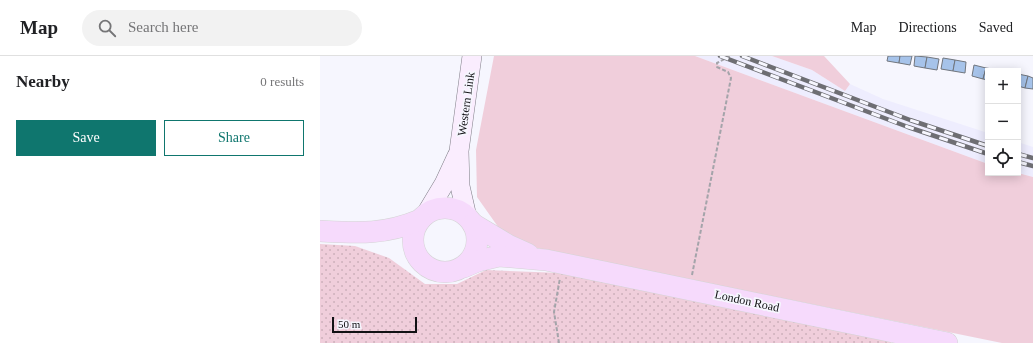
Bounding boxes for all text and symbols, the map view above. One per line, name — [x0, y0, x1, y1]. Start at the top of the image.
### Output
search box — [82, 10, 362, 46]
text: Map — [20, 17, 58, 38]
icon: search — [96, 17, 118, 39]
text: Search here — [128, 19, 198, 35]
text: Map — [851, 20, 876, 35]
text: Directions — [898, 20, 957, 35]
text: Saved — [979, 20, 1013, 35]
map controls — [985, 68, 1021, 176]
button: + — [985, 68, 1021, 104]
street label: Western Link — [455, 71, 477, 137]
text: Nearby — [16, 72, 70, 91]
text: 0 results — [260, 74, 304, 89]
button: − — [985, 104, 1021, 140]
button: Save — [16, 120, 156, 156]
button: Share — [164, 120, 304, 156]
button: locate — [985, 140, 1021, 176]
street label: London Road — [713, 287, 781, 315]
scale bar — [332, 315, 417, 334]
text: 50 m — [338, 318, 360, 330]

